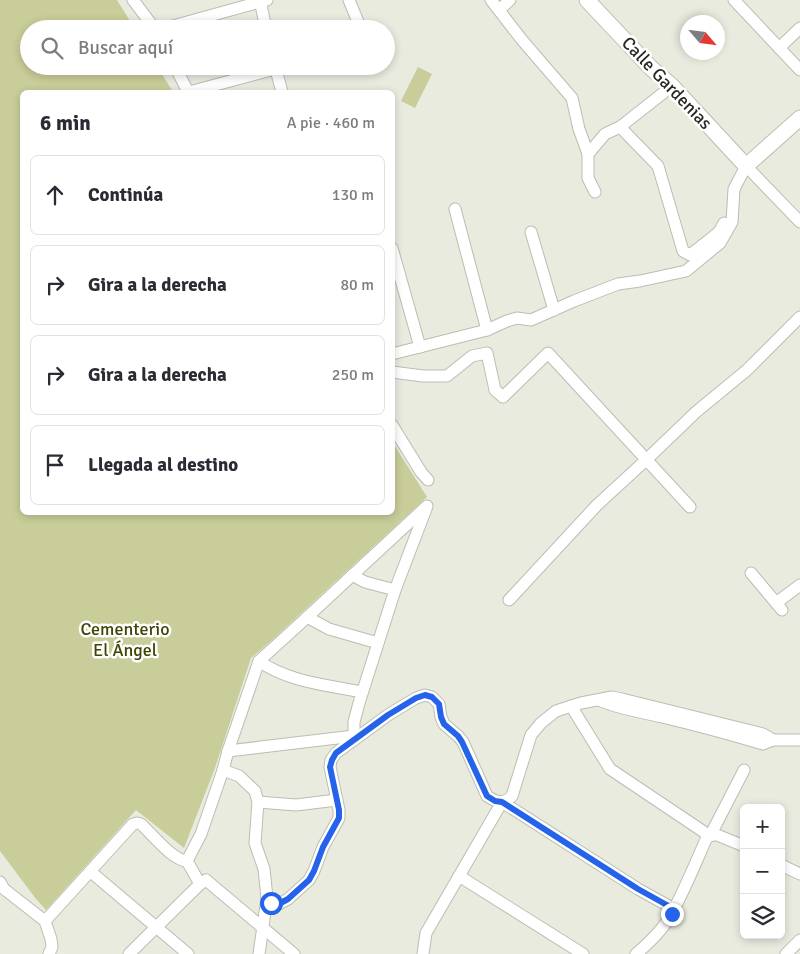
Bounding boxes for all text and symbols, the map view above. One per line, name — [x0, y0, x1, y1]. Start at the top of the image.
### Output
north arrow — [680, 15, 725, 60]
search box — [20, 20, 395, 75]
street label: Calle Gardenias — [617, 32, 717, 134]
icon: search — [38, 34, 66, 62]
text: Buscar aquí — [78, 36, 173, 60]
text: 6 min — [40, 110, 91, 136]
text: A pie · 460 m — [287, 113, 375, 133]
icon: ahead — [41, 181, 69, 209]
text: Continúa — [88, 183, 163, 207]
text: 130 m — [332, 185, 374, 205]
icon: right — [41, 271, 69, 299]
text: Gira a la derecha — [88, 273, 227, 297]
text: 80 m — [340, 275, 374, 295]
icon: right — [41, 361, 69, 389]
text: Gira a la derecha — [88, 363, 227, 387]
text: 250 m — [332, 365, 374, 385]
icon: arrive — [41, 451, 69, 479]
text: Llegada al destino — [88, 453, 238, 477]
park label: Cementerio El Ángel — [80, 618, 170, 661]
map controls — [740, 804, 785, 939]
button: + — [740, 804, 785, 849]
button: − — [740, 849, 785, 894]
route start — [260, 892, 283, 915]
button: layers — [740, 894, 785, 939]
route end — [661, 903, 684, 926]

